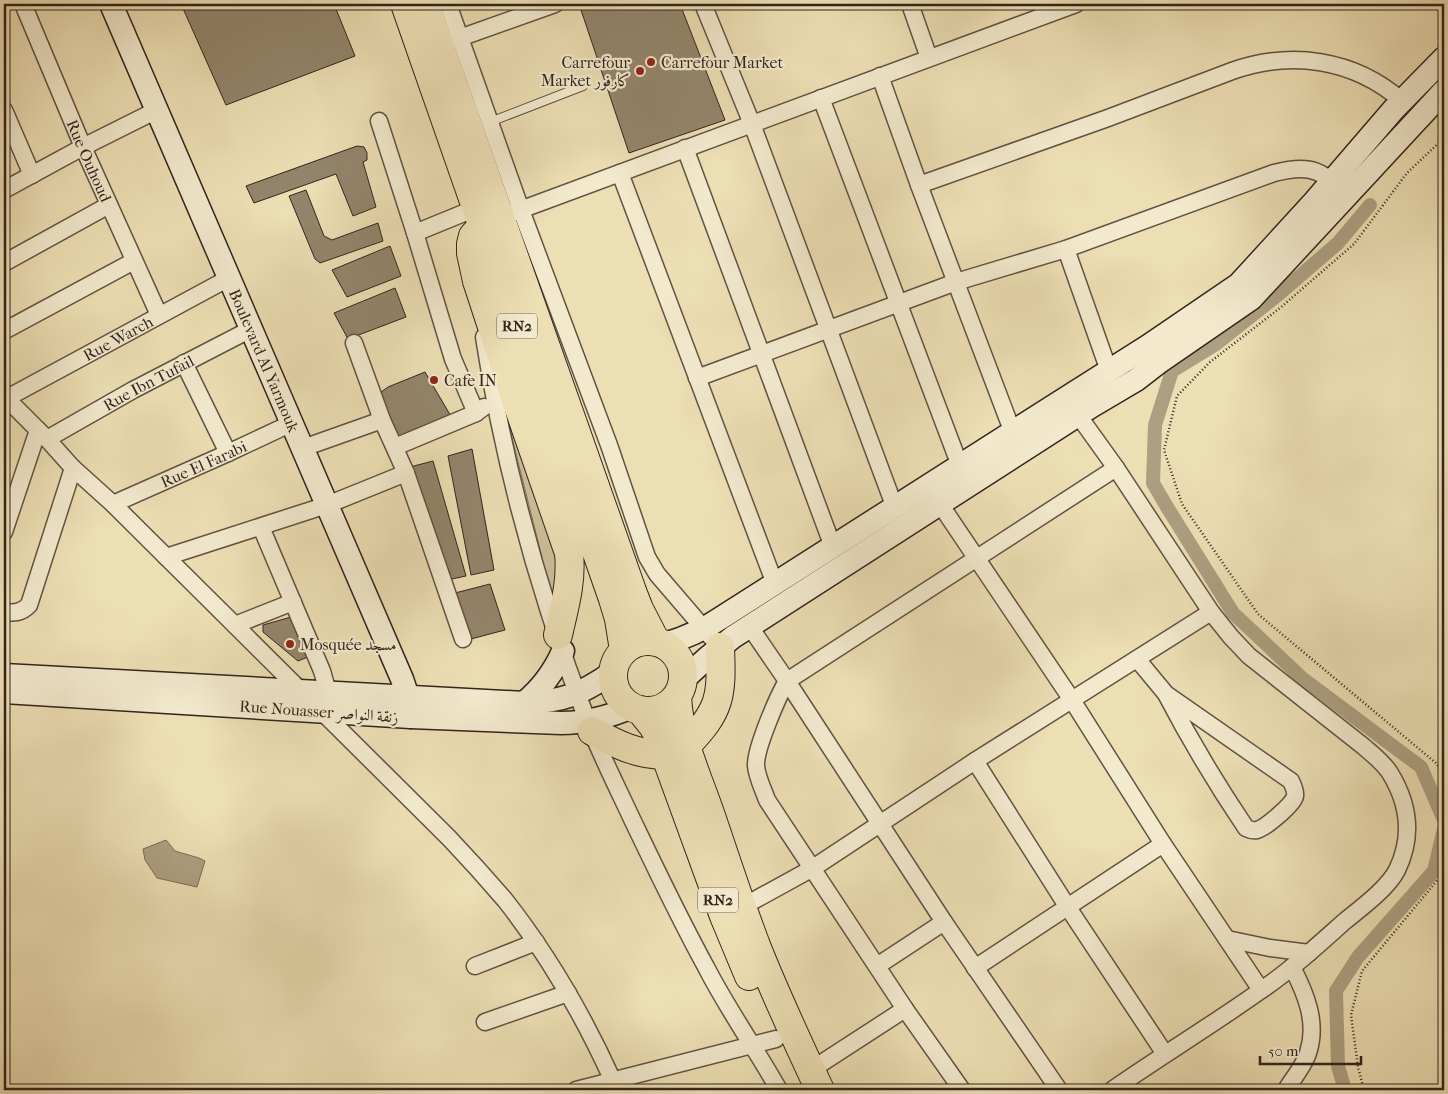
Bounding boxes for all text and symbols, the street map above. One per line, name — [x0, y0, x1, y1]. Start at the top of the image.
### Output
place label: Carrefour Market كارفور — [541, 53, 630, 91]
place label: Carrefour Market — [661, 53, 783, 72]
marker: Carrefour Market — [645, 56, 657, 68]
marker: Carrefour Market كارفور — [634, 65, 646, 77]
street label: Rue Ouhoud — [63, 117, 116, 205]
street label: Boulevard Al Yarmouk — [225, 286, 304, 436]
street label: Rue Warch — [80, 312, 156, 365]
road number: RN2 — [497, 314, 537, 338]
street label: Rue Ibn Tufail — [100, 351, 198, 415]
place label: Cafe IN — [444, 371, 497, 390]
marker: Cafe IN — [428, 374, 440, 386]
street label: Rue El Farabi — [158, 436, 250, 492]
place label: Mosquée مسجد — [300, 635, 396, 654]
marker: Mosquée مسجد — [284, 638, 296, 650]
street label: Rue Nouasser زنقة النواصر — [239, 696, 399, 728]
road number: RN2 — [698, 888, 738, 912]
scale bar — [1260, 1034, 1362, 1066]
text: 50 m — [1268, 1042, 1299, 1060]

